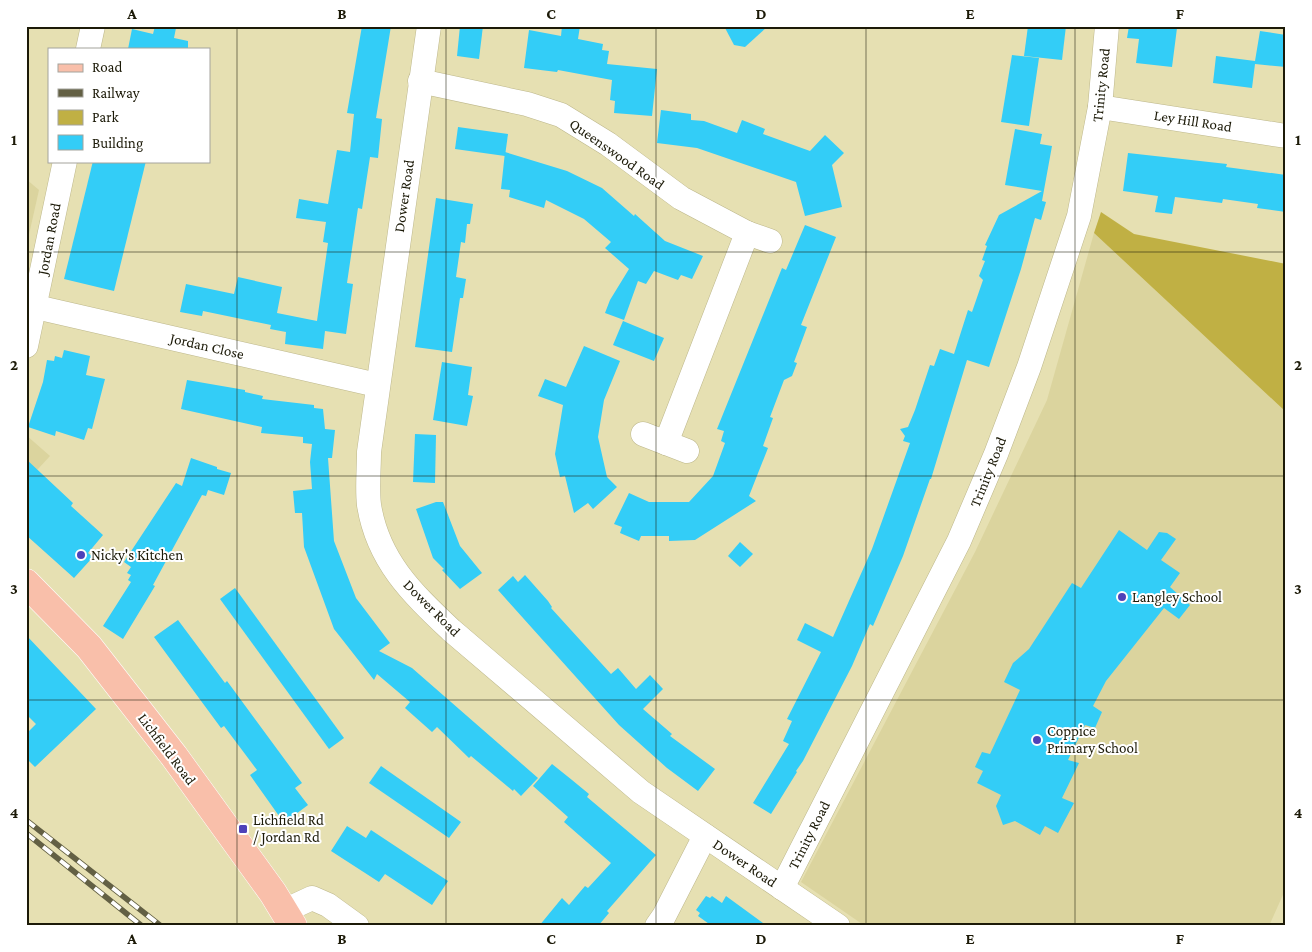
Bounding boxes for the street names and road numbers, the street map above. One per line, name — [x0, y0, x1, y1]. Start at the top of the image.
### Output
street label: Trinity Road — [1089, 47, 1114, 123]
street label: Ley Hill Road — [1153, 107, 1233, 136]
street label: Queenswood Road — [567, 115, 668, 193]
street label: Dower Road — [391, 158, 417, 233]
street label: Jordan Road — [34, 202, 65, 279]
street label: Jordan Close — [166, 329, 246, 363]
street label: Trinity Road — [967, 434, 1010, 510]
street label: Dower Road — [400, 576, 464, 640]
street label: Lichfield Road — [135, 710, 199, 788]
street label: Trinity Road — [785, 798, 834, 872]
street label: Dower Road — [710, 836, 780, 890]

